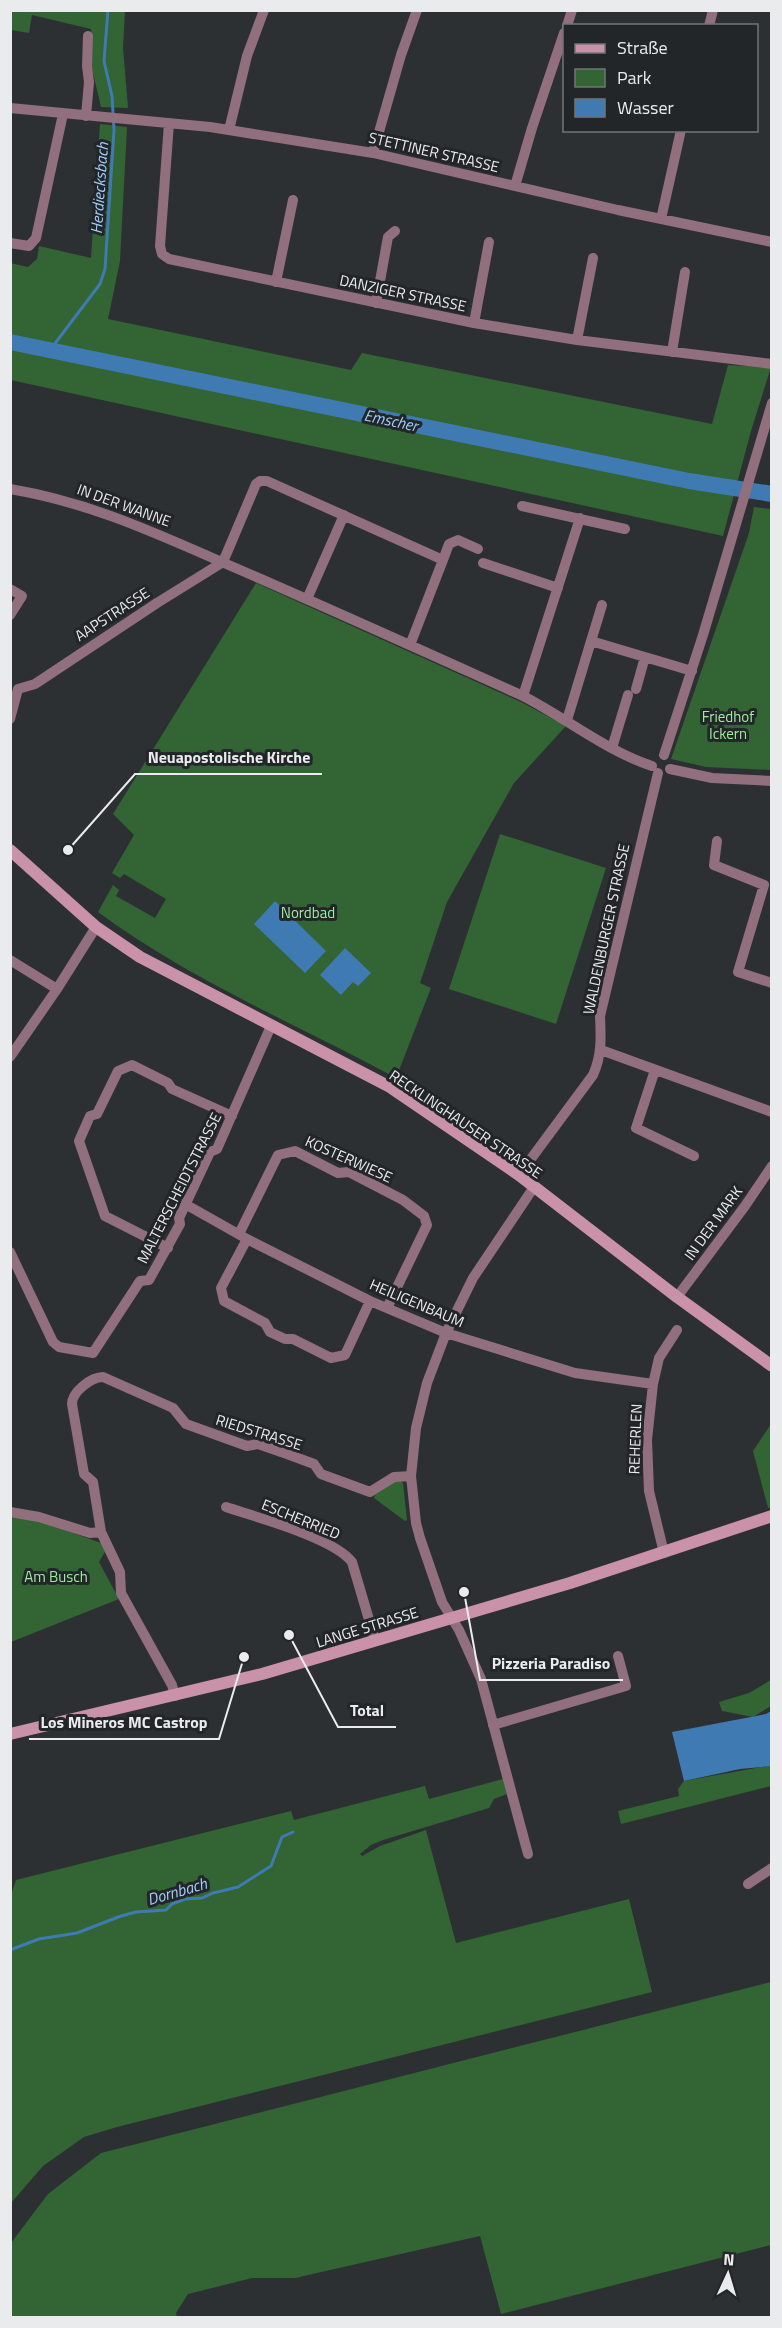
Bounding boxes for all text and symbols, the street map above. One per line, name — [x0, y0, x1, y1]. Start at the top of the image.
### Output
legend — [563, 24, 758, 132]
text: Straße — [617, 34, 668, 61]
text: Park — [617, 64, 652, 91]
text: Wasser — [617, 94, 674, 121]
street label: STETTINER STRASSE — [366, 126, 502, 178]
water label: Herdiecksbach — [84, 140, 114, 235]
street label: DANZIGER STRASSE — [338, 268, 468, 318]
water label: Emscher — [362, 403, 422, 438]
street label: IN DER WANNE — [74, 477, 174, 533]
street label: AAPSTRASSE — [70, 581, 154, 647]
park label: Friedhof Ickern — [702, 705, 754, 745]
callout: Neuapostolische Kirche — [135, 740, 322, 774]
text: Neuapostolische Kirche — [148, 745, 310, 769]
street label: WALDENBURGER STRASSE — [577, 842, 635, 1016]
park label: Nordbad — [281, 901, 335, 924]
street label: RECKLINGHAUSER STRASSE — [385, 1064, 547, 1184]
street label: MALTERSCHEIDTSTRASSE — [131, 1108, 227, 1268]
street label: KOSTERWIESE — [302, 1129, 396, 1189]
street label: IN DER MARK — [678, 1181, 748, 1265]
street label: HEILIGENBAUM — [366, 1273, 468, 1333]
street label: REHERLEN — [622, 1403, 648, 1475]
street label: RIEDSTRASSE — [213, 1408, 305, 1456]
street label: ESCHERRIED — [258, 1493, 344, 1545]
park label: Am Busch — [24, 1565, 88, 1588]
street label: LANGE STRASSE — [313, 1601, 421, 1653]
callout: Pizzeria Paradiso — [480, 1646, 623, 1680]
text: Pizzeria Paradiso — [492, 1651, 610, 1675]
callout: Total — [338, 1693, 396, 1727]
text: Total — [350, 1698, 384, 1722]
callout: Los Mineros MC Castrop — [29, 1705, 219, 1739]
text: Los Mineros MC Castrop — [41, 1710, 208, 1734]
water label: Dornbach — [144, 1871, 211, 1911]
north arrow — [698, 2244, 758, 2304]
text: N — [723, 2247, 735, 2271]

